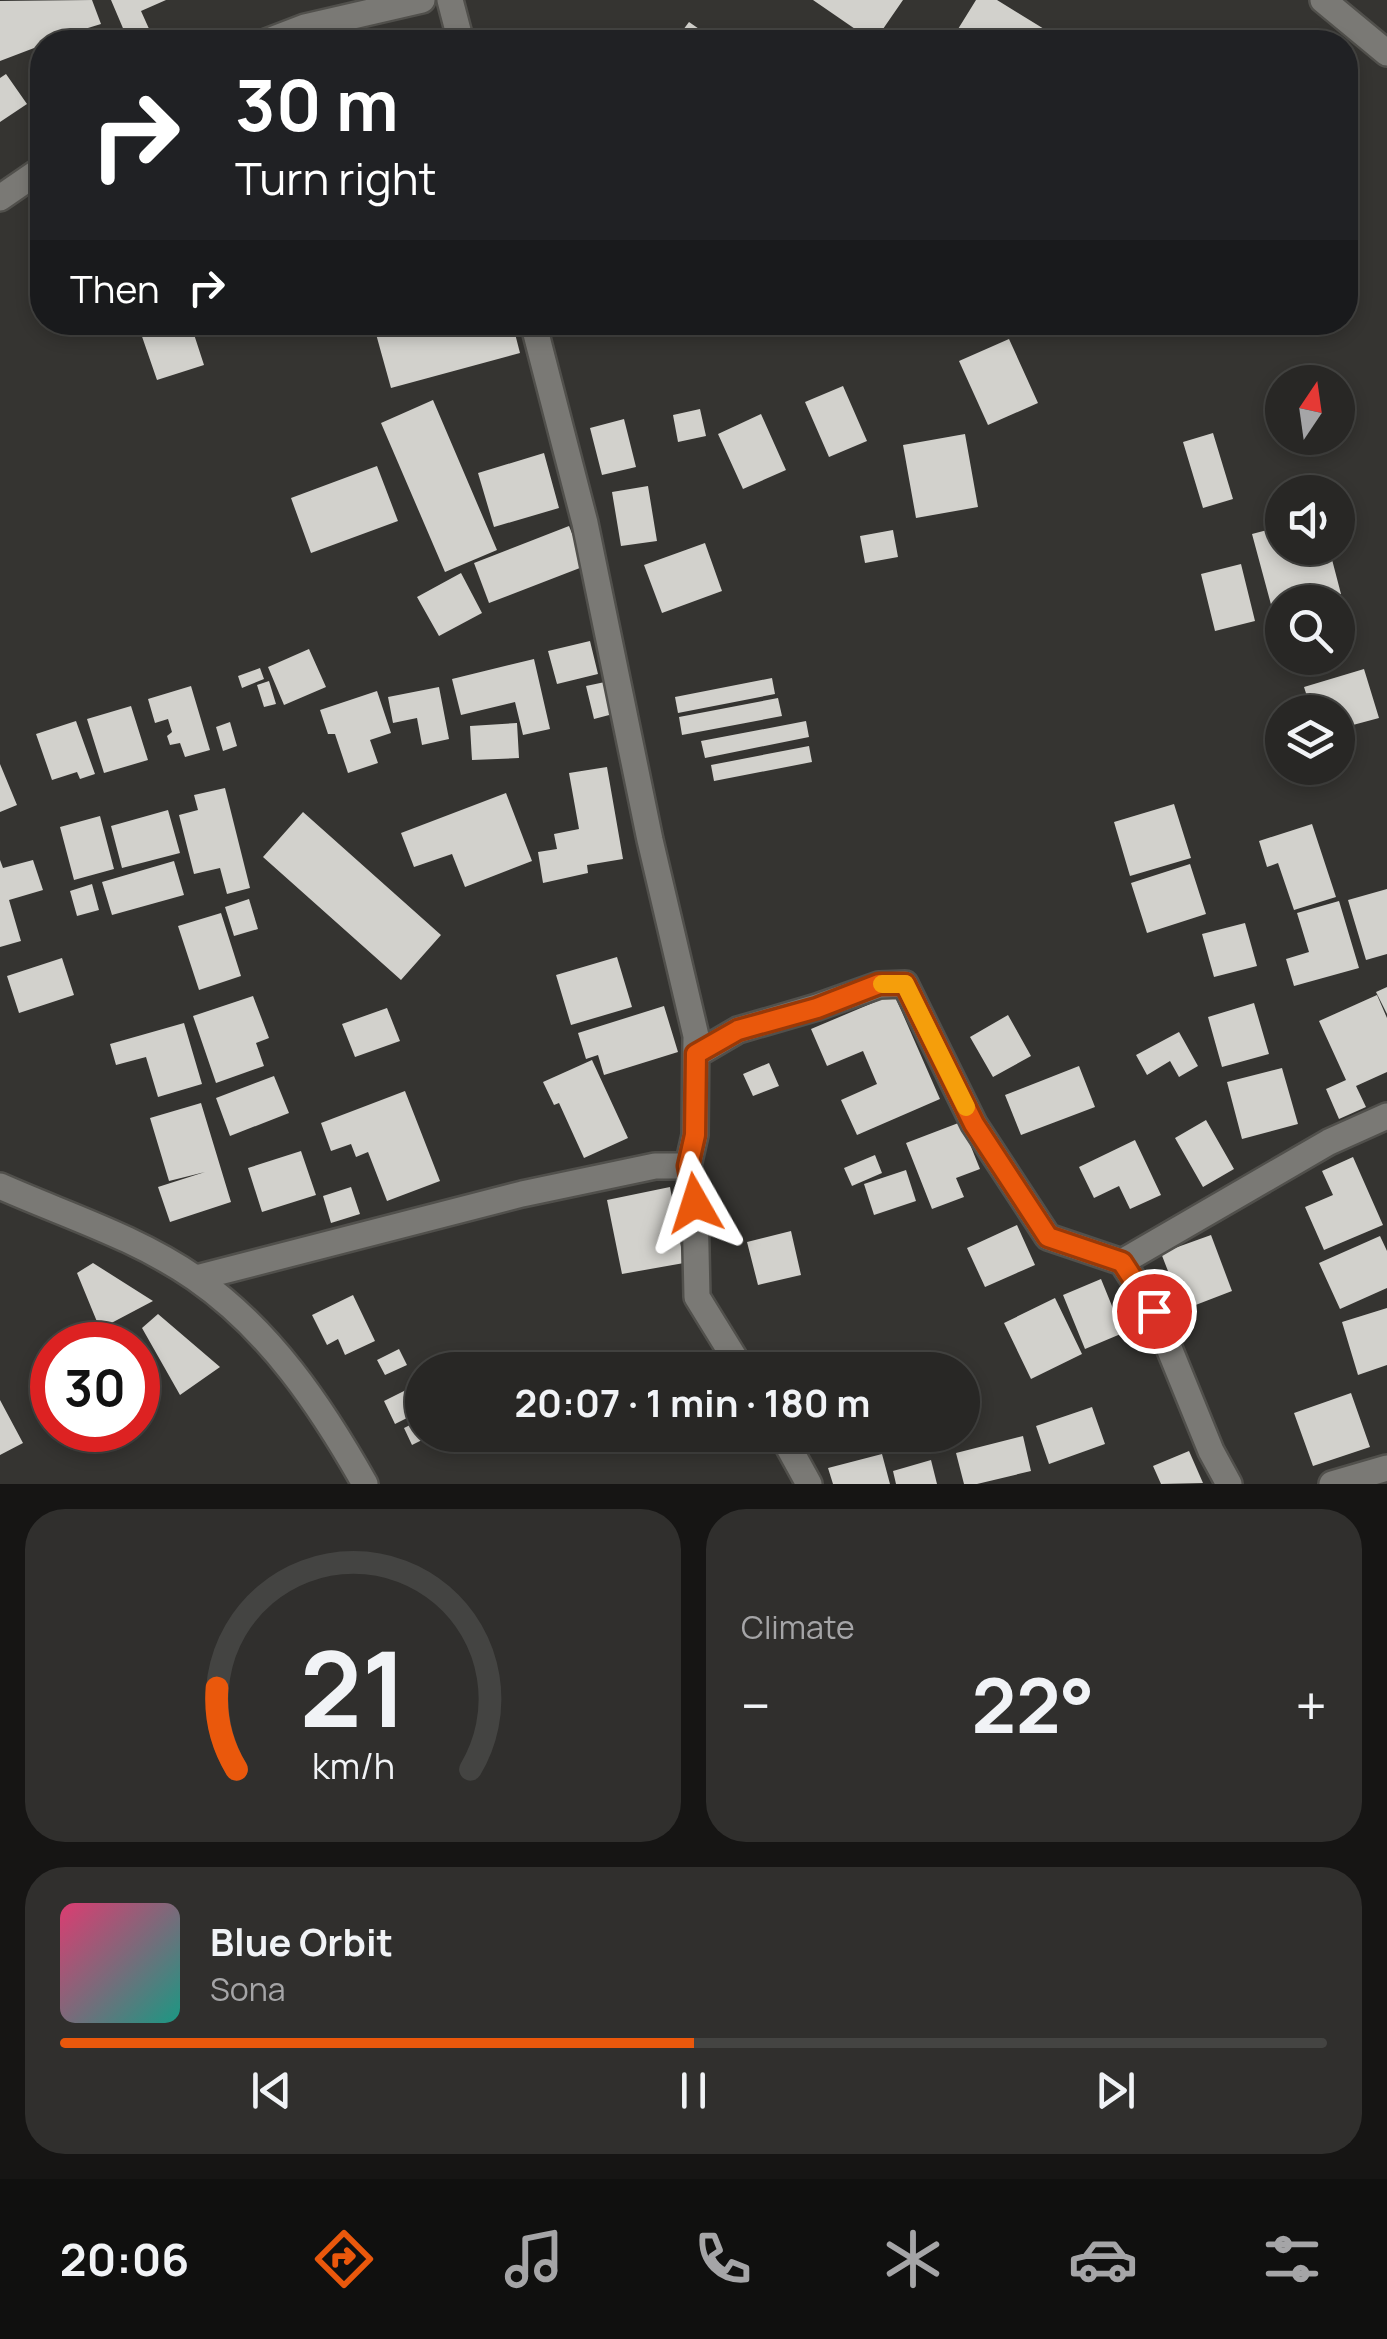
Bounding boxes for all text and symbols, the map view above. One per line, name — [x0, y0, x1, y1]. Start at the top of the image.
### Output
text: 30 m — [235, 56, 399, 152]
icon: right — [70, 70, 200, 200]
text: Turn right — [235, 147, 436, 209]
icon: right — [179, 260, 234, 315]
text: Then — [70, 262, 159, 314]
north arrow — [1265, 365, 1355, 455]
map controls — [1265, 365, 1355, 785]
button: sound — [1265, 475, 1355, 565]
button: search — [1265, 585, 1355, 675]
button: layers — [1265, 695, 1355, 785]
position arrow — [643, 1151, 747, 1255]
pin — [1112, 1269, 1197, 1354]
icon: arrive — [1127, 1284, 1182, 1339]
speed limit sign: 30 — [30, 1322, 160, 1452]
text: 20:07 · 1 min · 180 m — [514, 1376, 871, 1428]
text: Climate — [741, 1605, 855, 1649]
text: 21 — [299, 1616, 407, 1758]
text: 22° — [971, 1653, 1095, 1756]
text: − — [741, 1667, 771, 1743]
text: + — [1295, 1667, 1327, 1743]
text: km/h — [311, 1741, 395, 1790]
text: Blue Orbit — [210, 1915, 393, 1967]
text: Sona — [210, 1967, 285, 2011]
icon: previous — [244, 2063, 299, 2118]
icon: pause — [666, 2063, 721, 2118]
icon: next — [1088, 2063, 1143, 2118]
icon: directions — [309, 2224, 379, 2294]
icon: music — [499, 2224, 569, 2294]
icon: phone — [688, 2224, 758, 2294]
icon: climate — [878, 2224, 948, 2294]
icon: car — [1068, 2224, 1138, 2294]
icon: filters — [1257, 2224, 1327, 2294]
text: 20:06 — [60, 2228, 189, 2290]

